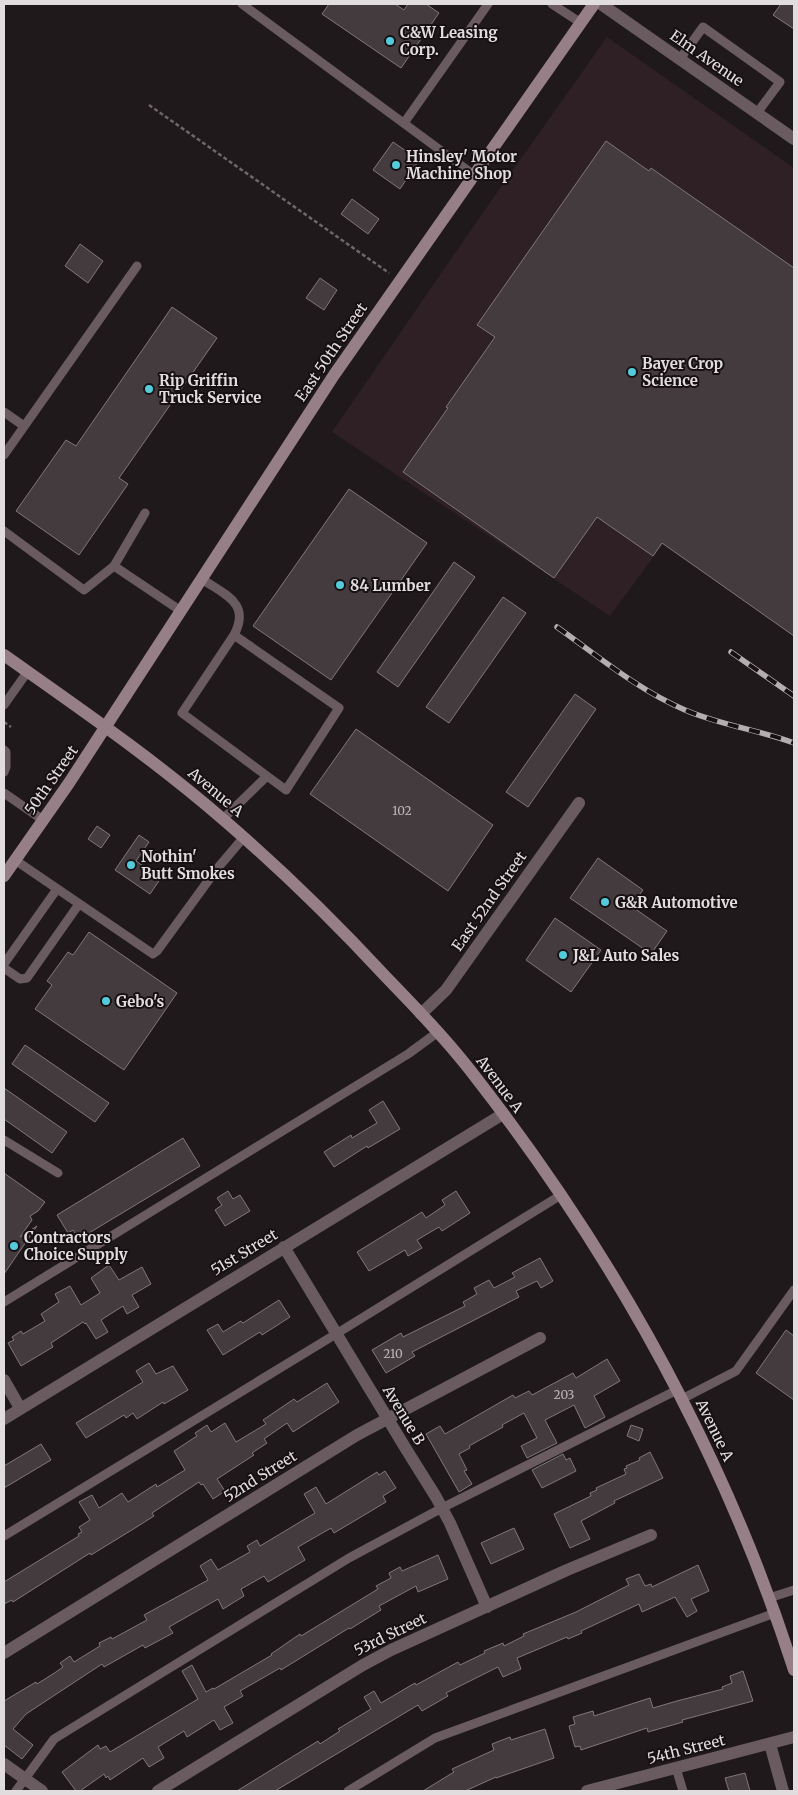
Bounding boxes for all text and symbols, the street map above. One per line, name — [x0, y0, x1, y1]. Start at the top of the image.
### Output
place label: C&W Leasing Corp. — [400, 23, 498, 59]
street label: Elm Avenue — [667, 26, 748, 90]
marker: C&W Leasing Corp. — [384, 35, 396, 47]
place label: Hinsley' Motor Machine Shop — [406, 147, 517, 183]
marker: Hinsley' Motor Machine Shop — [390, 159, 402, 171]
street label: East 50th Street — [291, 299, 371, 405]
place label: Bayer Crop Science — [642, 354, 724, 390]
marker: Bayer Crop Science — [626, 366, 638, 378]
place label: Rip Griffin Truck Service — [159, 371, 261, 407]
marker: Rip Griffin Truck Service — [143, 383, 155, 395]
place label: 84 Lumber — [350, 576, 431, 595]
marker: 84 Lumber — [334, 579, 346, 591]
street label: 50th Street — [20, 742, 82, 818]
street label: Avenue A — [184, 763, 248, 821]
house number: 102 — [392, 803, 412, 818]
place label: Nothin' Butt Smokes — [141, 847, 235, 883]
street label: East 52nd Street — [448, 847, 531, 955]
marker: Nothin' Butt Smokes — [125, 859, 137, 871]
place label: G&R Automotive — [615, 893, 738, 912]
marker: G&R Automotive — [599, 896, 611, 908]
place label: J&L Auto Sales — [572, 946, 679, 965]
marker: J&L Auto Sales — [557, 949, 569, 961]
place label: Gebo's — [116, 992, 165, 1011]
marker: Gebo's — [100, 995, 112, 1007]
street label: Avenue A — [472, 1051, 528, 1117]
street label: 51st Street — [207, 1225, 281, 1279]
place label: Contractors Choice Supply — [24, 1228, 128, 1264]
marker: Contractors Choice Supply — [8, 1240, 20, 1252]
house number: 210 — [383, 1346, 403, 1361]
street label: Avenue B — [378, 1381, 429, 1448]
house number: 203 — [554, 1387, 575, 1402]
street label: Avenue A — [691, 1395, 738, 1465]
street label: 52nd Street — [220, 1446, 300, 1506]
street label: 53rd Street — [351, 1608, 429, 1660]
street label: 54th Street — [645, 1730, 727, 1768]

